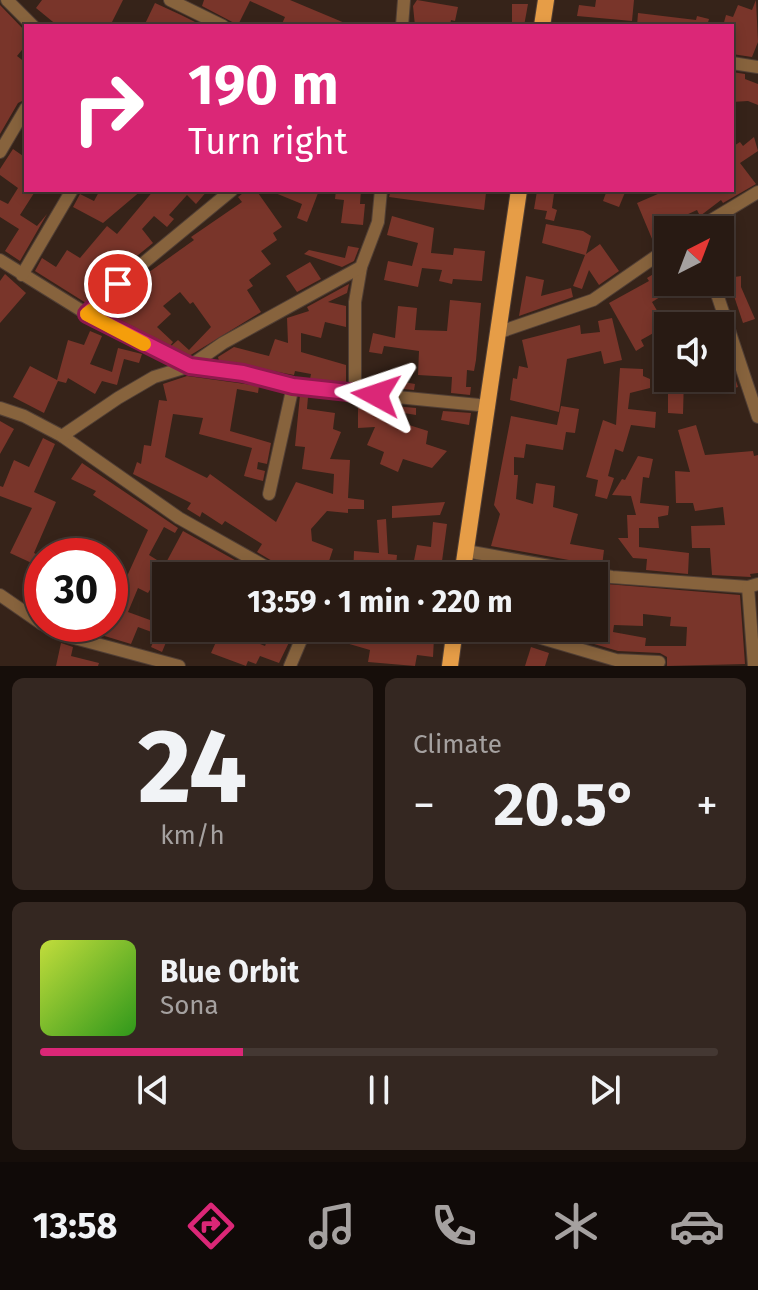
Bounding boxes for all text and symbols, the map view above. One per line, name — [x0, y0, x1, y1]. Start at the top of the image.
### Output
text: 190 m — [188, 52, 339, 119]
icon: right — [56, 56, 160, 160]
text: Turn right — [188, 120, 348, 164]
north arrow — [654, 216, 734, 296]
map controls — [654, 216, 734, 392]
pin — [84, 250, 152, 318]
icon: arrive — [96, 262, 140, 306]
button: sound — [654, 312, 734, 392]
position arrow — [334, 353, 418, 437]
speed limit sign: 30 — [24, 538, 128, 642]
text: 13:59 · 1 min · 220 m — [247, 584, 513, 620]
text: 24 — [138, 705, 247, 830]
text: Climate — [413, 729, 502, 760]
text: 20.5° — [494, 769, 637, 841]
text: − — [413, 779, 435, 832]
text: + — [696, 779, 718, 832]
text: km/h — [160, 820, 225, 851]
text: Blue Orbit — [160, 954, 299, 990]
text: Sona — [160, 990, 219, 1021]
icon: previous — [131, 1068, 175, 1112]
icon: pause — [357, 1068, 401, 1112]
icon: next — [583, 1068, 627, 1112]
icon: directions — [183, 1198, 239, 1254]
icon: music — [304, 1198, 360, 1254]
icon: phone — [426, 1198, 482, 1254]
icon: climate — [548, 1198, 604, 1254]
icon: car — [669, 1198, 725, 1254]
text: 13:58 — [33, 1204, 117, 1248]

